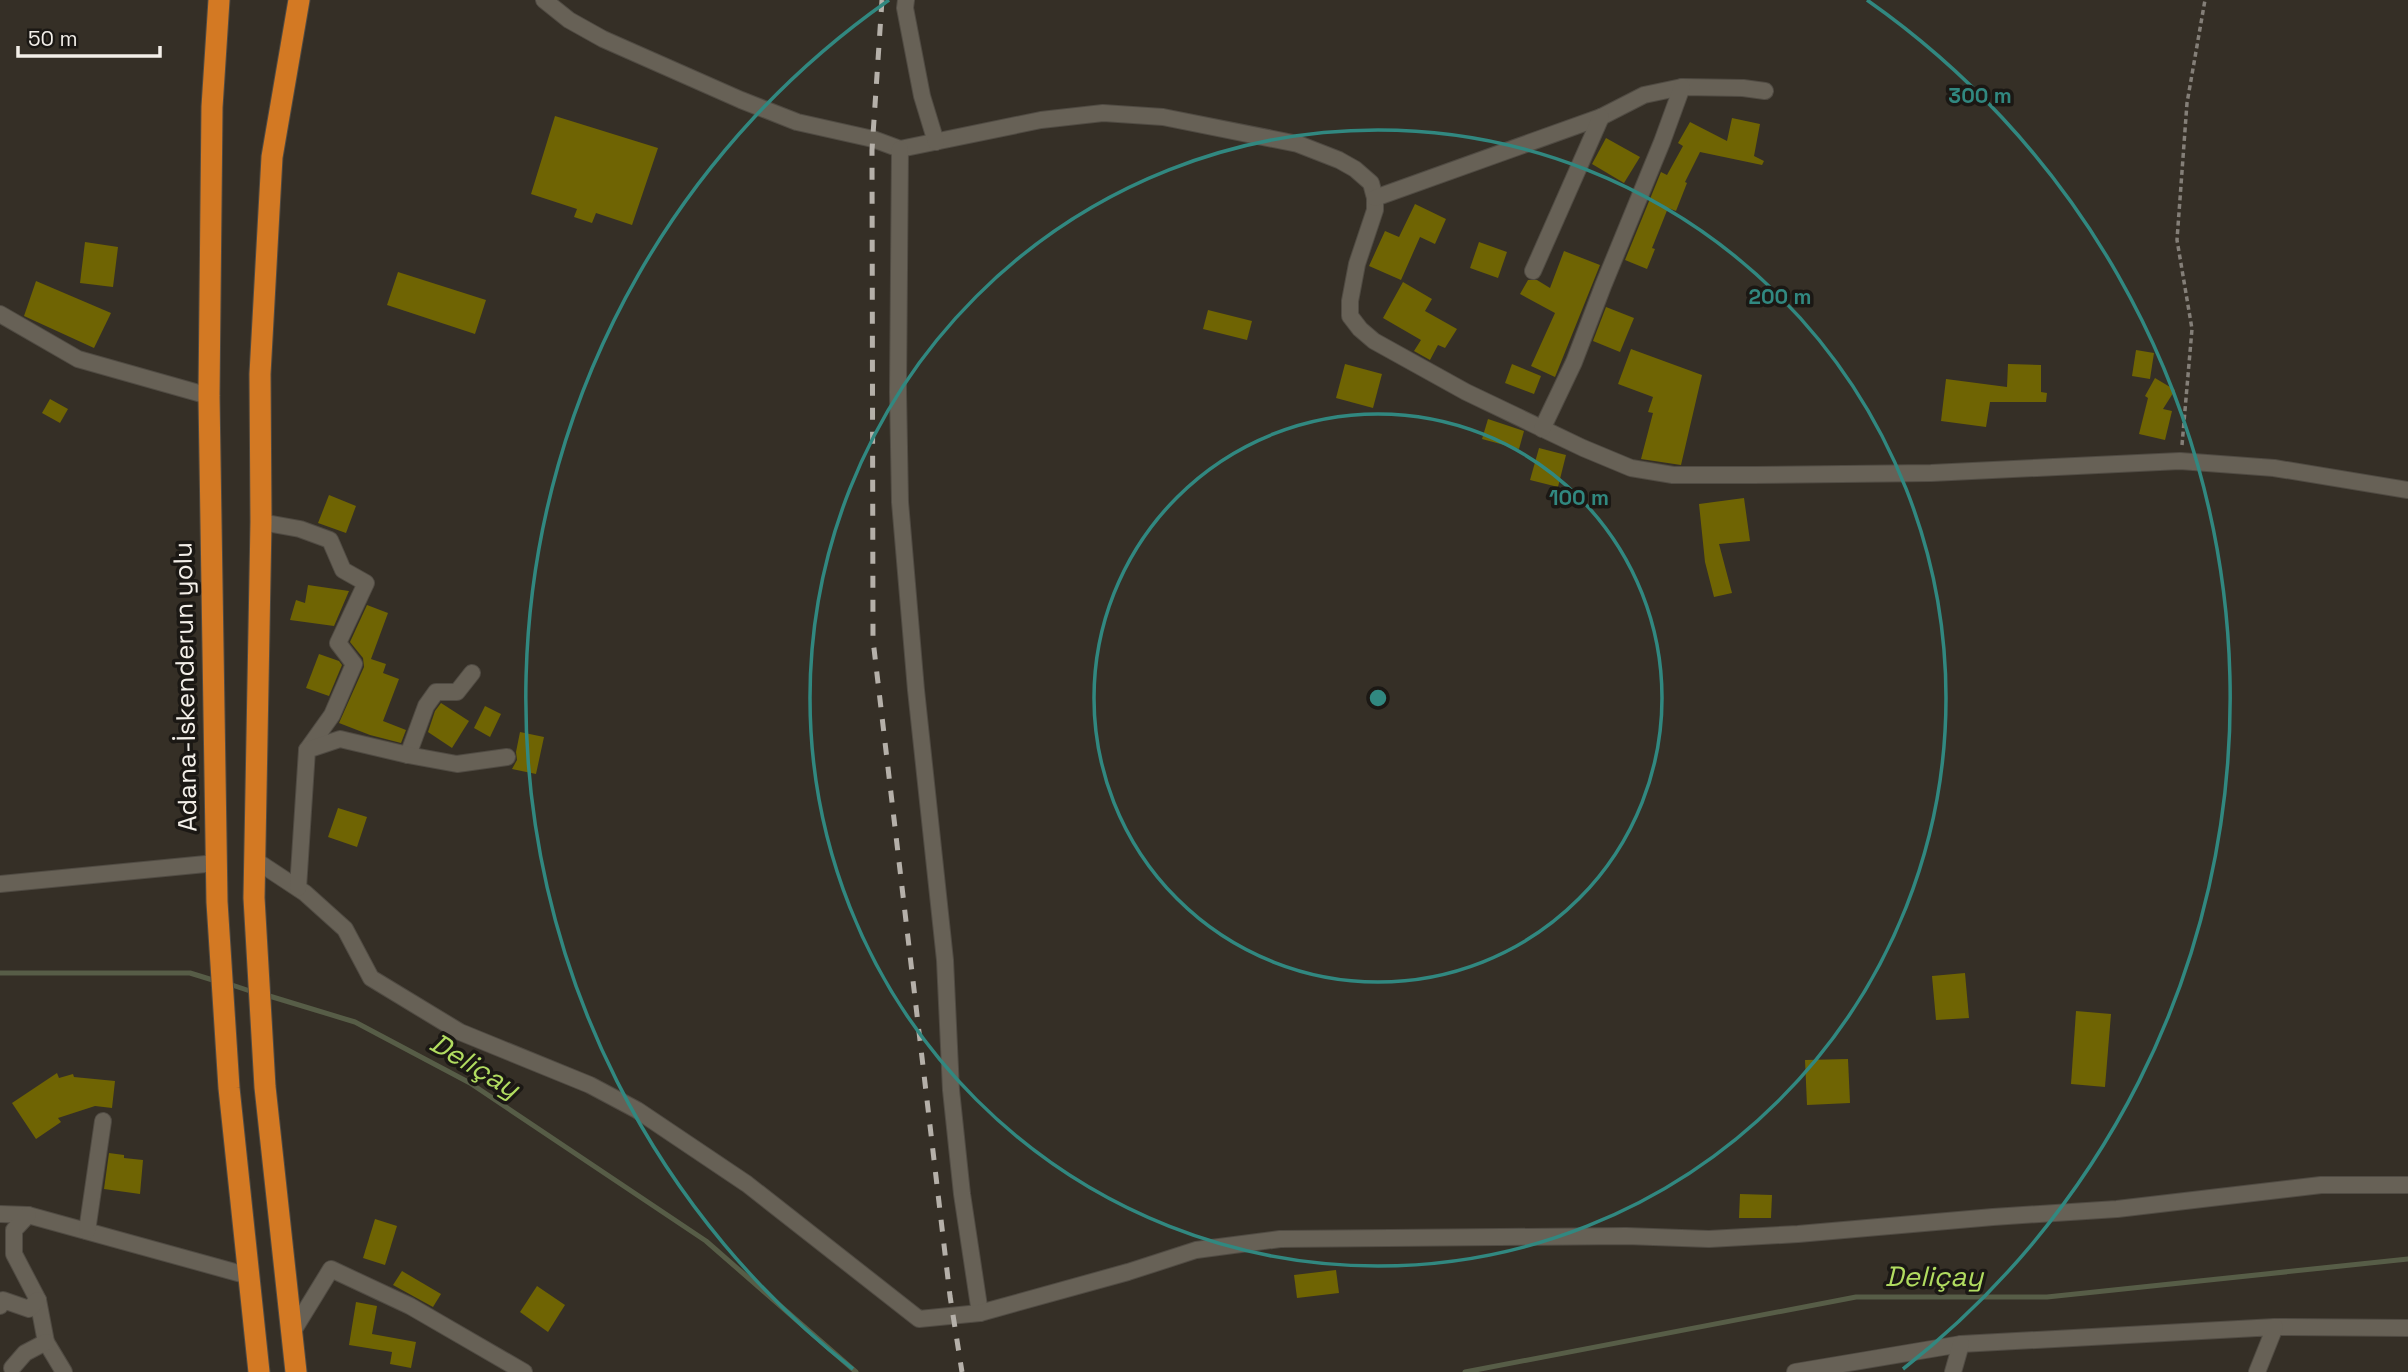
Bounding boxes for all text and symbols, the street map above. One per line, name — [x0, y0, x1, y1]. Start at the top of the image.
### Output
scale bar — [18, 14, 159, 58]
text: 50 m — [28, 25, 78, 52]
text: 300 m — [1948, 82, 2012, 109]
text: 200 m — [1749, 283, 1811, 310]
text: 100 m — [1549, 484, 1609, 511]
street label: Adana-İskenderun yolu — [165, 542, 205, 832]
centre of rings — [1366, 686, 1390, 710]
water label: Deliçay — [424, 1024, 528, 1107]
water label: Deliçay — [1885, 1258, 1985, 1294]

